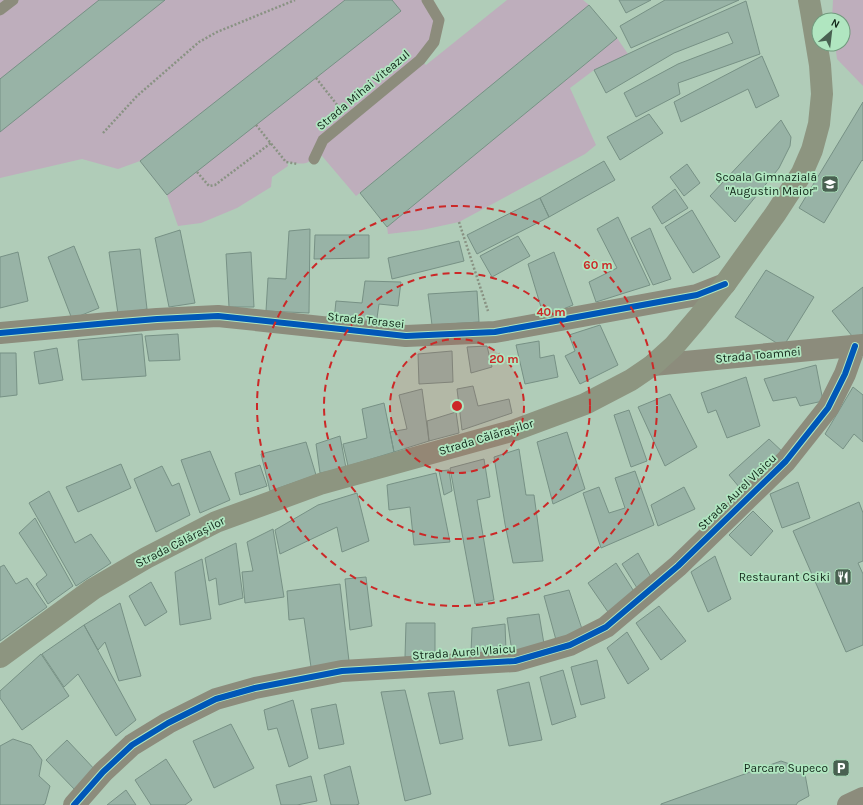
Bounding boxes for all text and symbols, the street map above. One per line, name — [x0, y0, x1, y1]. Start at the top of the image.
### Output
north arrow — [811, 12, 851, 52]
text: N — [829, 16, 842, 31]
street label: Strada Mihai Viteazul — [314, 47, 412, 133]
place label: Școala Gimnazială "Augustin Maior" — [715, 170, 817, 198]
school or university icon: Școala Gimnazială "Augustin Maior" — [820, 174, 840, 194]
text: 60 m — [583, 258, 613, 272]
text: 40 m — [536, 305, 566, 319]
street label: Strada Terasei — [327, 309, 405, 331]
street label: Strada Toamnei — [715, 344, 801, 366]
text: 20 m — [489, 352, 519, 366]
centre of rings — [450, 399, 464, 413]
street label: Strada Călărașilor — [437, 416, 536, 458]
street label: Strada Aurel Vlaicu — [695, 451, 779, 533]
street label: Strada Călărașilor — [133, 513, 228, 571]
restaurant icon: Restaurant Csiki — [833, 567, 853, 587]
place label: Restaurant Csiki — [739, 570, 830, 584]
street label: Strada Aurel Vlaicu — [412, 641, 516, 663]
parking icon: Parcare Supeco — [831, 758, 851, 778]
place label: Parcare Supeco — [744, 761, 828, 775]

